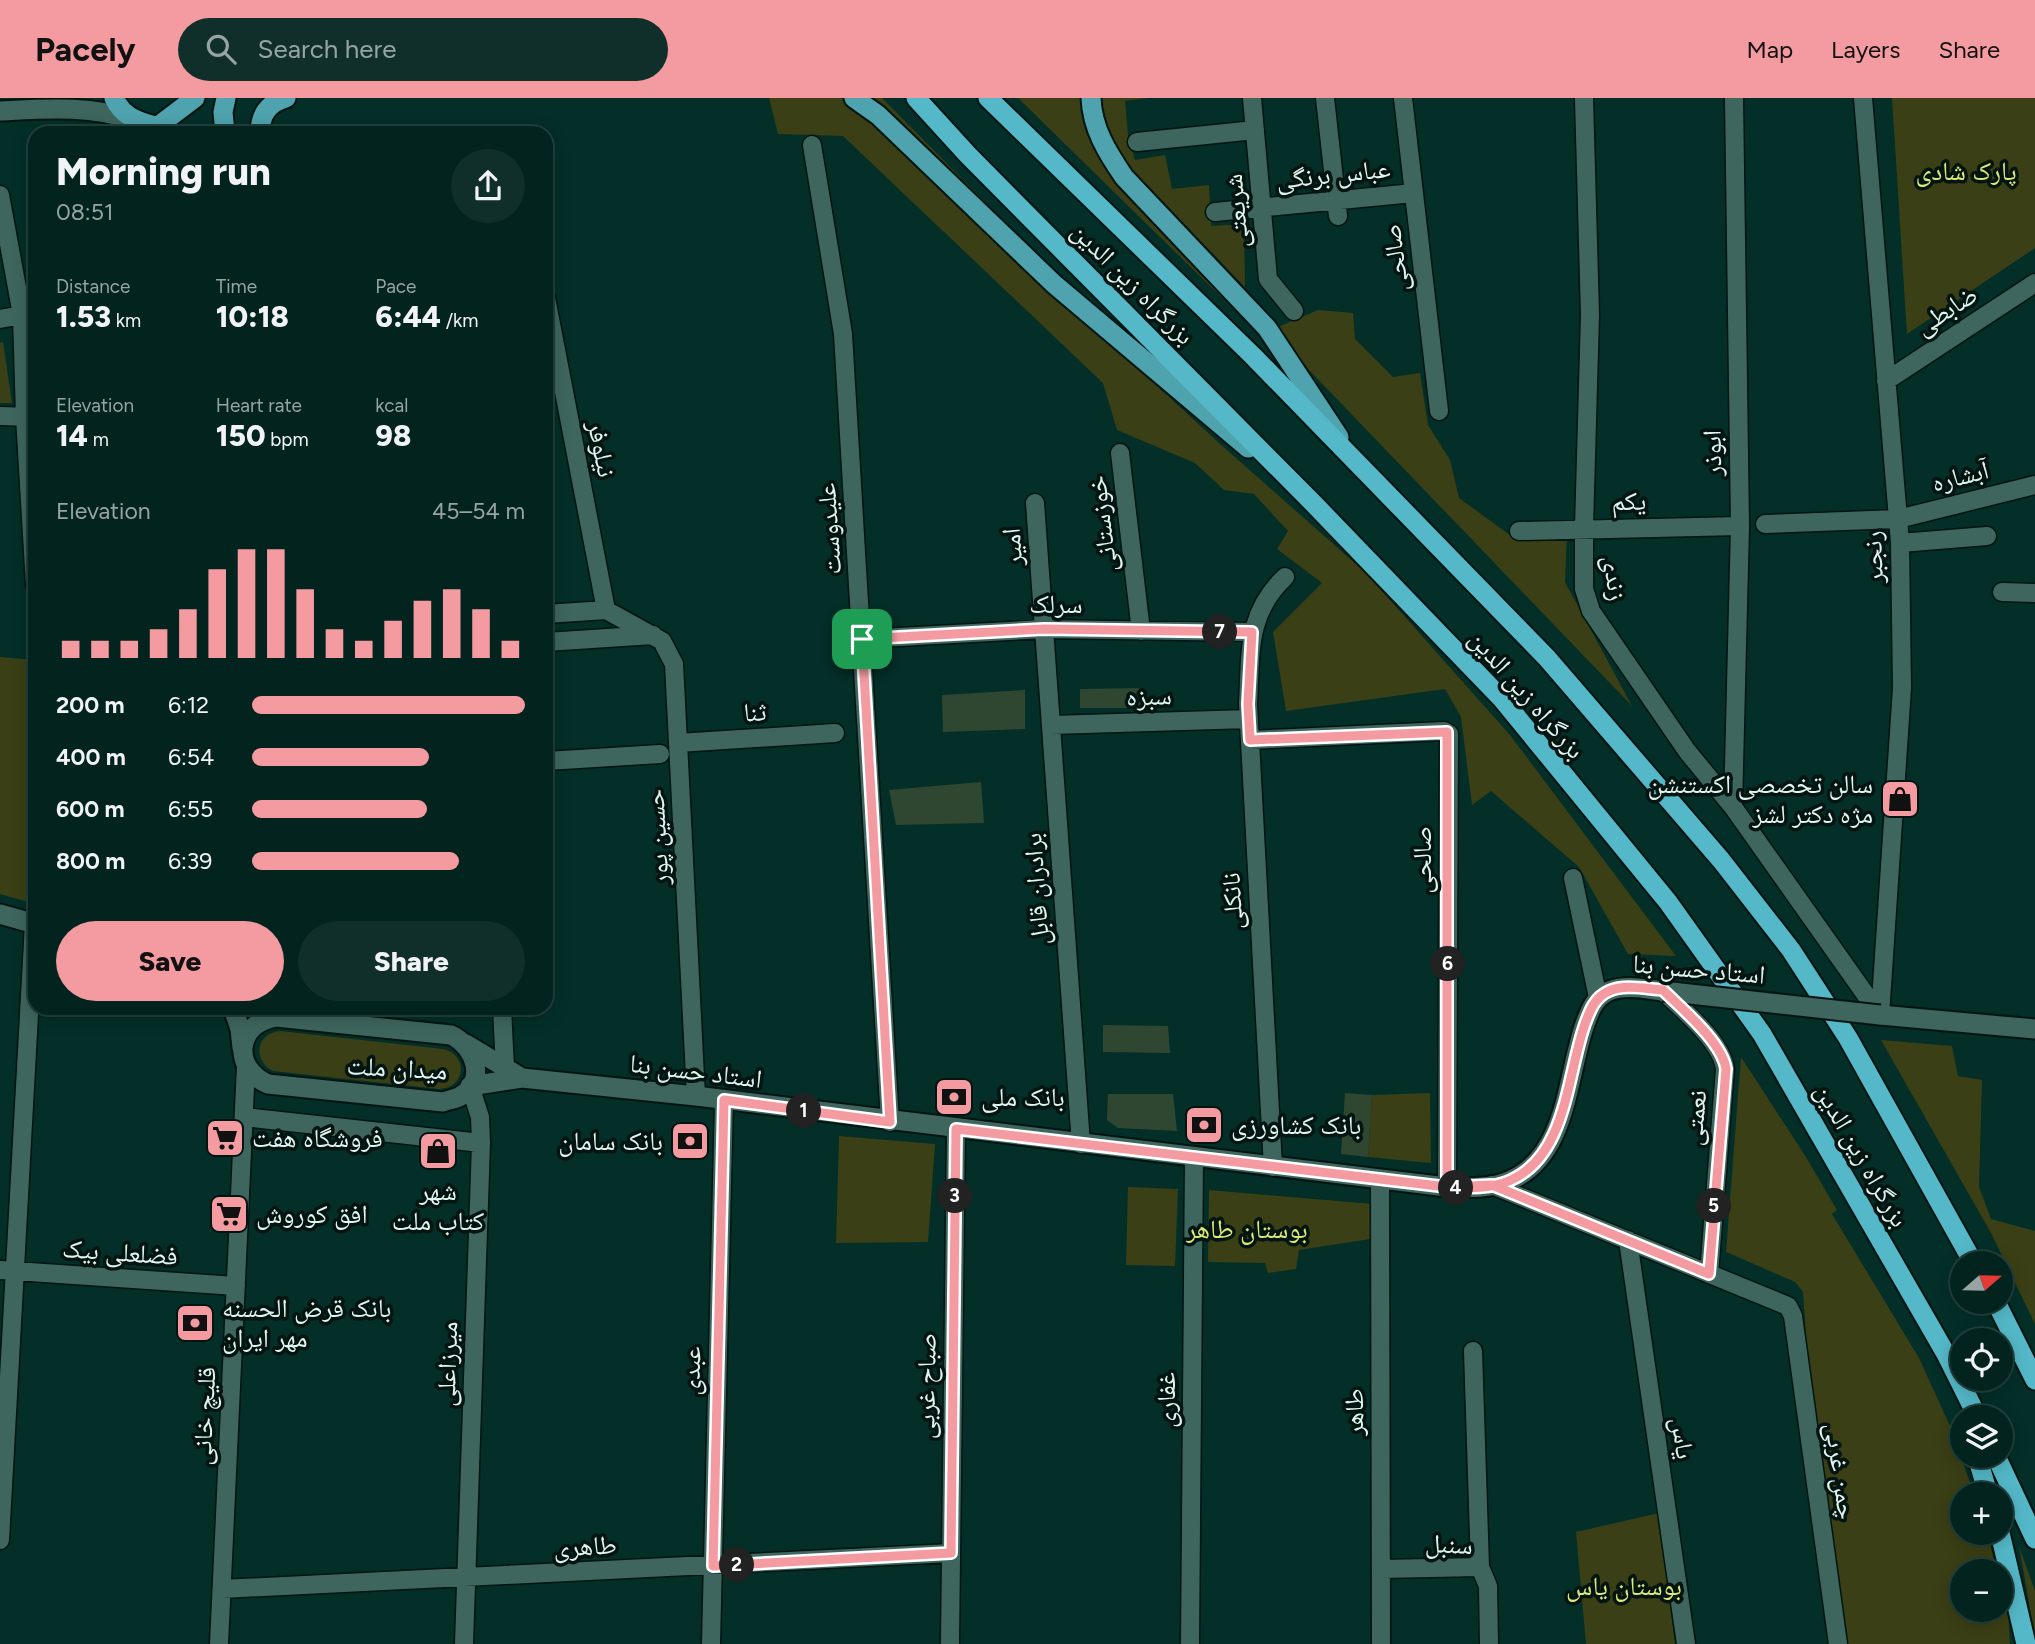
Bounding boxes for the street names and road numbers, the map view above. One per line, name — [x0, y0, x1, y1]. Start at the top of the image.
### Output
street label: عباس برنگی — [1274, 152, 1392, 196]
street label: شریعتی — [1217, 172, 1255, 250]
street label: بزرگراه زین الدین — [1065, 215, 1201, 351]
street label: صالحی — [1375, 222, 1415, 294]
street label: ضابطی — [1909, 278, 1983, 342]
street label: نیلوفر — [581, 417, 623, 480]
street label: ابوذر — [1696, 430, 1728, 477]
street label: آبشاره — [1928, 453, 1993, 499]
street label: خوزستانی — [1080, 474, 1124, 574]
street label: علیدوست — [810, 482, 848, 576]
street label: یکم — [1611, 485, 1647, 518]
street label: امیر — [995, 527, 1029, 568]
street label: رنجبر — [1856, 530, 1890, 585]
street label: زندی — [1596, 553, 1634, 603]
street label: سرلک — [1029, 588, 1083, 620]
street label: بزرگراه زین الدین — [1462, 623, 1592, 765]
street label: سبزه — [1126, 679, 1172, 713]
street label: ثنا — [743, 695, 767, 729]
street label: حسین پور — [639, 788, 676, 887]
street label: صالحی — [1406, 826, 1438, 894]
street label: برادران قابل — [1016, 832, 1056, 946]
street label: نانکلی — [1215, 872, 1249, 930]
street label: استاد حسن بنا — [1631, 947, 1767, 991]
street label: استاد حسن بنا — [628, 1047, 764, 1095]
street label: میدان ملت — [346, 1049, 448, 1087]
street label: بزرگراه زین الدین — [1808, 1077, 1916, 1233]
street label: نعمتی — [1677, 1089, 1713, 1147]
street label: فضلعلی بیک — [61, 1232, 179, 1272]
street label: میرزاعلی — [430, 1321, 464, 1407]
street label: صباح غربی — [909, 1333, 943, 1439]
street label: عبدی — [675, 1346, 707, 1396]
street label: قلیچ خانی — [185, 1366, 224, 1466]
street label: غفاری — [1150, 1372, 1182, 1428]
street label: طاهر — [1338, 1388, 1370, 1437]
street label: یاس — [1664, 1415, 1702, 1461]
street label: چمن غربی — [1818, 1420, 1864, 1522]
street label: سنبل — [1424, 1527, 1474, 1561]
street label: طاهری — [552, 1528, 618, 1564]

